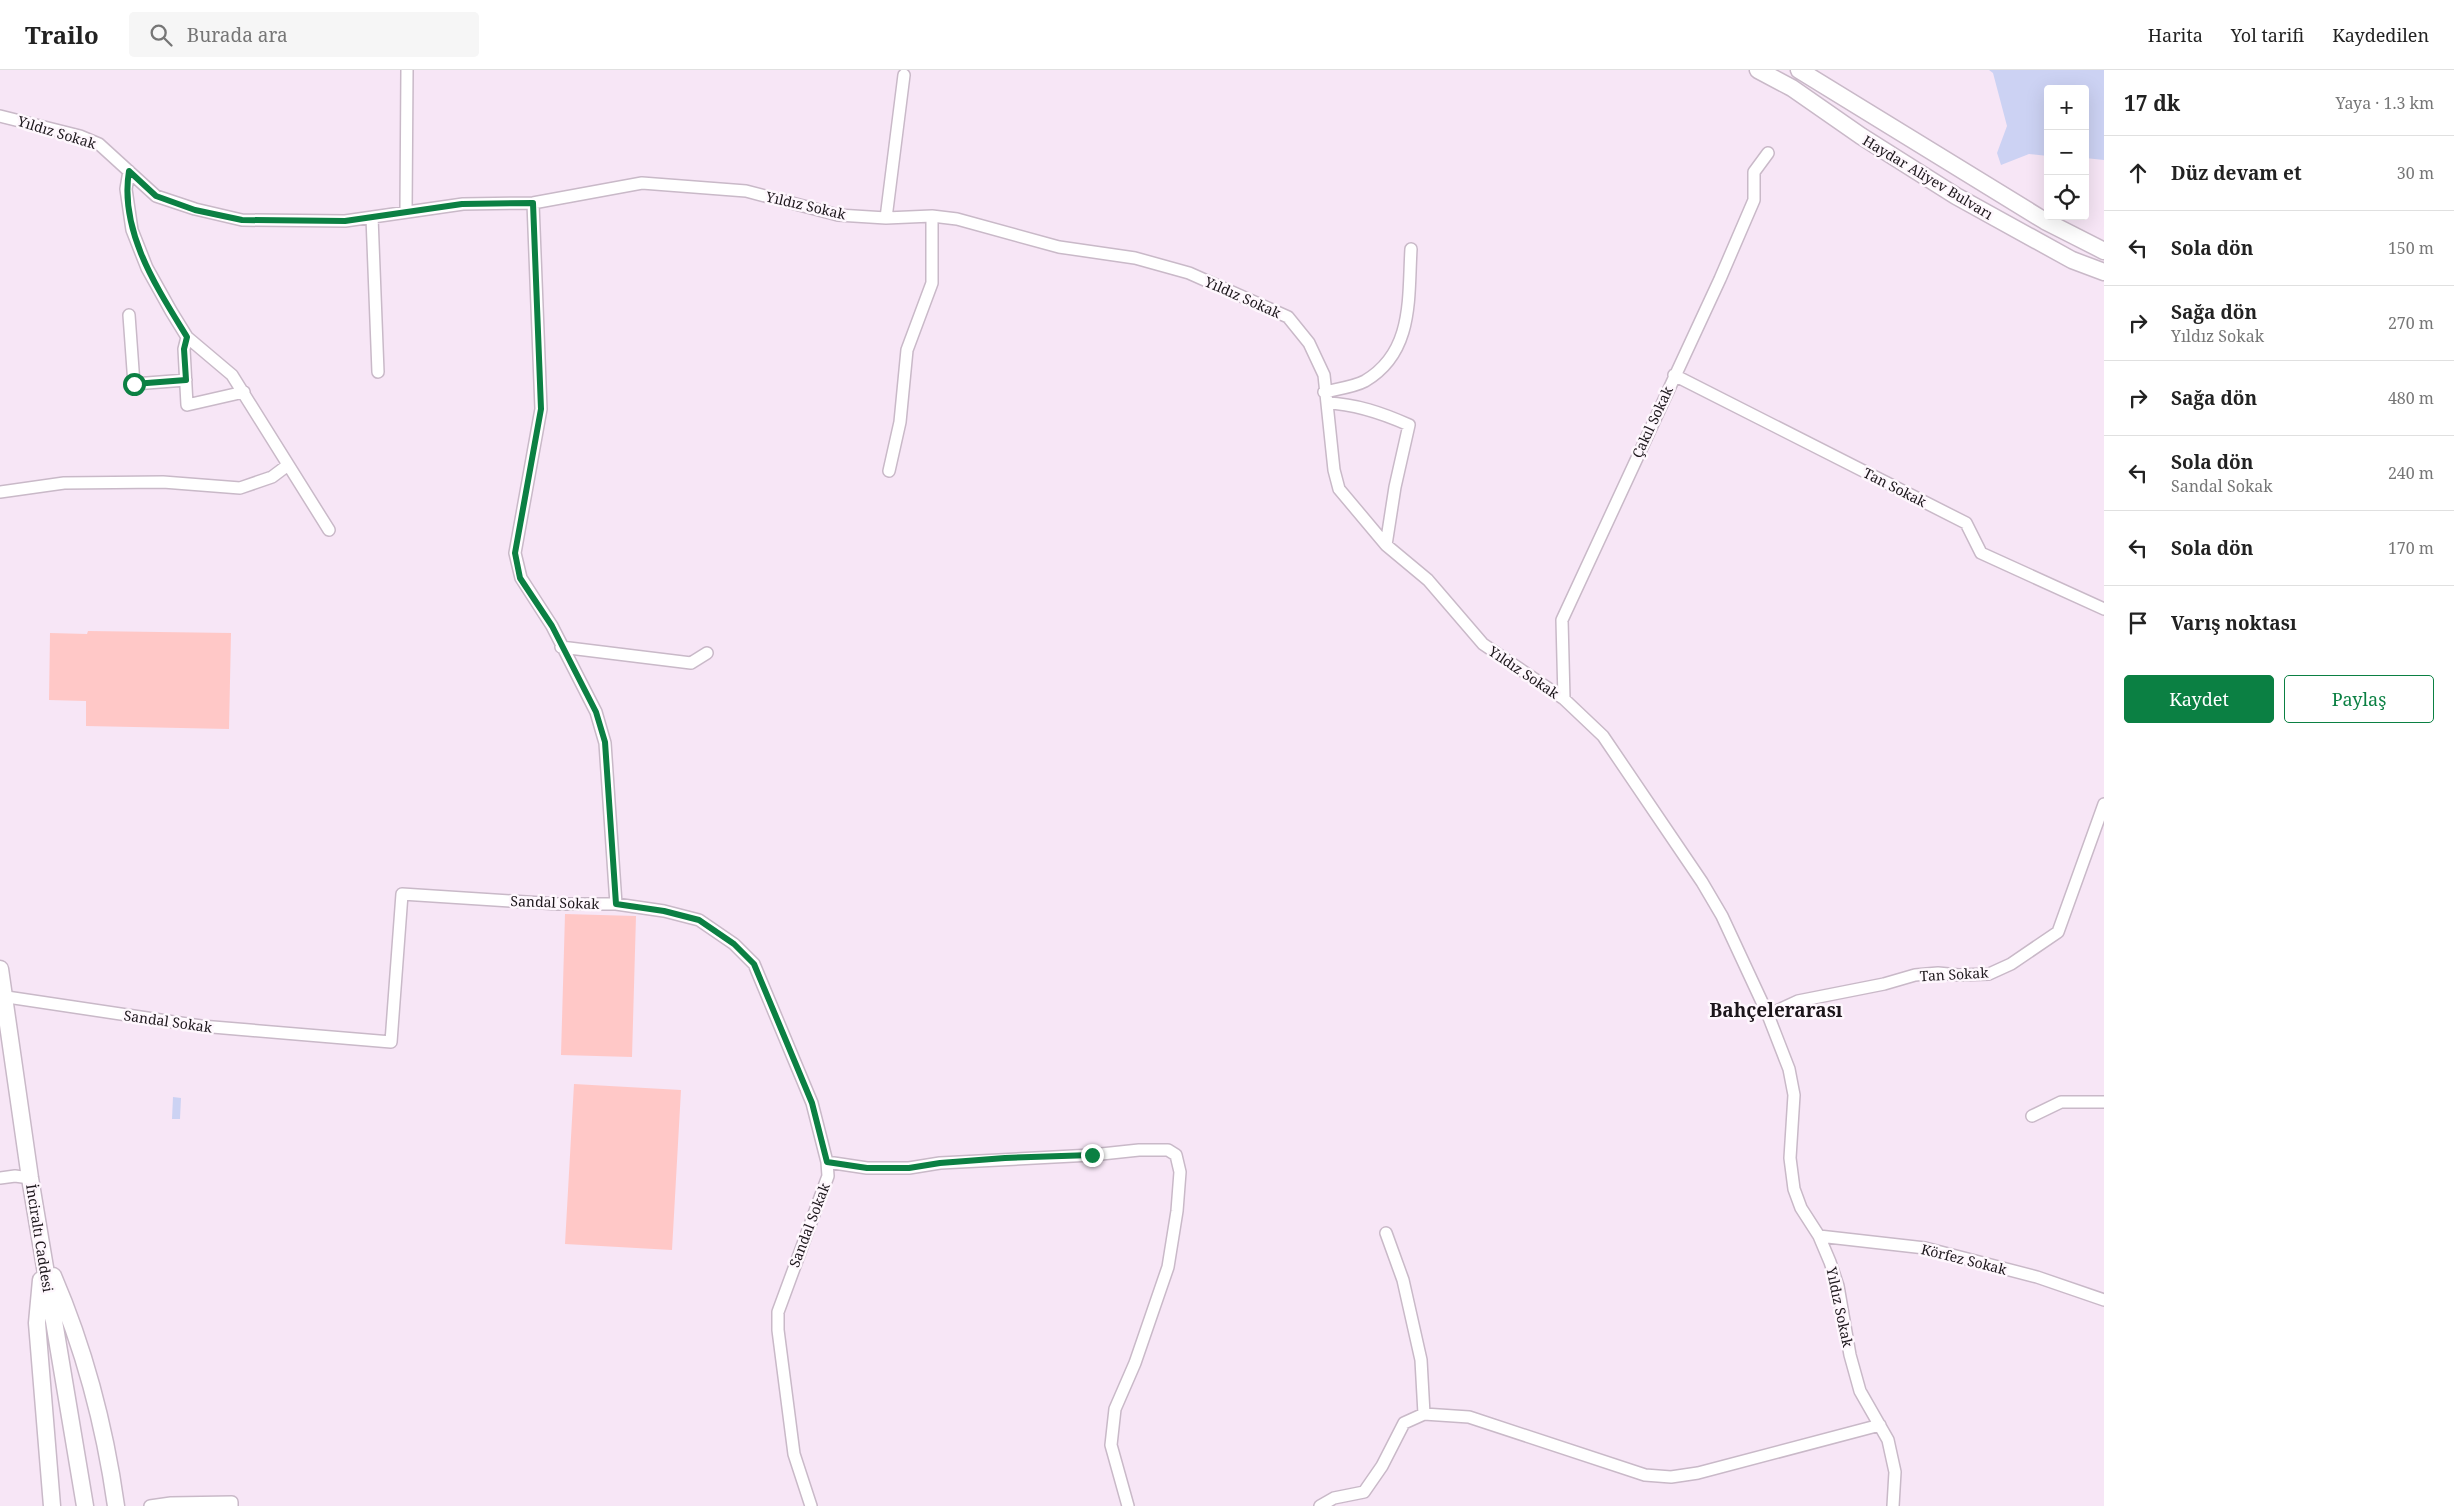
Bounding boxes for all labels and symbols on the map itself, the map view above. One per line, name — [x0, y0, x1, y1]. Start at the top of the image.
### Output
street label: Yıldız Sokak — [14, 111, 99, 153]
street label: Haydar Aliyev Bulvarı — [1859, 131, 1997, 224]
street label: Yıldız Sokak — [763, 186, 849, 224]
street label: Yıldız Sokak — [1201, 271, 1285, 323]
route start — [123, 373, 146, 396]
street label: Çakıl Sokak — [1627, 382, 1677, 461]
street label: Tan Sokak — [1860, 463, 1931, 511]
street label: Yıldız Sokak — [1484, 641, 1564, 703]
street label: Sandal Sokak — [510, 891, 601, 913]
street label: Tan Sokak — [1919, 963, 1990, 985]
district label: Bahçelerarası — [1709, 997, 1843, 1023]
street label: Sandal Sokak — [123, 1005, 214, 1037]
route end — [1081, 1144, 1104, 1167]
street label: Sandal Sokak — [784, 1179, 834, 1270]
street label: İnciraltı Caddesi — [22, 1183, 58, 1294]
street label: Körfez Sokak — [1919, 1239, 2010, 1279]
street label: Yıldız Sokak — [1822, 1264, 1858, 1350]

